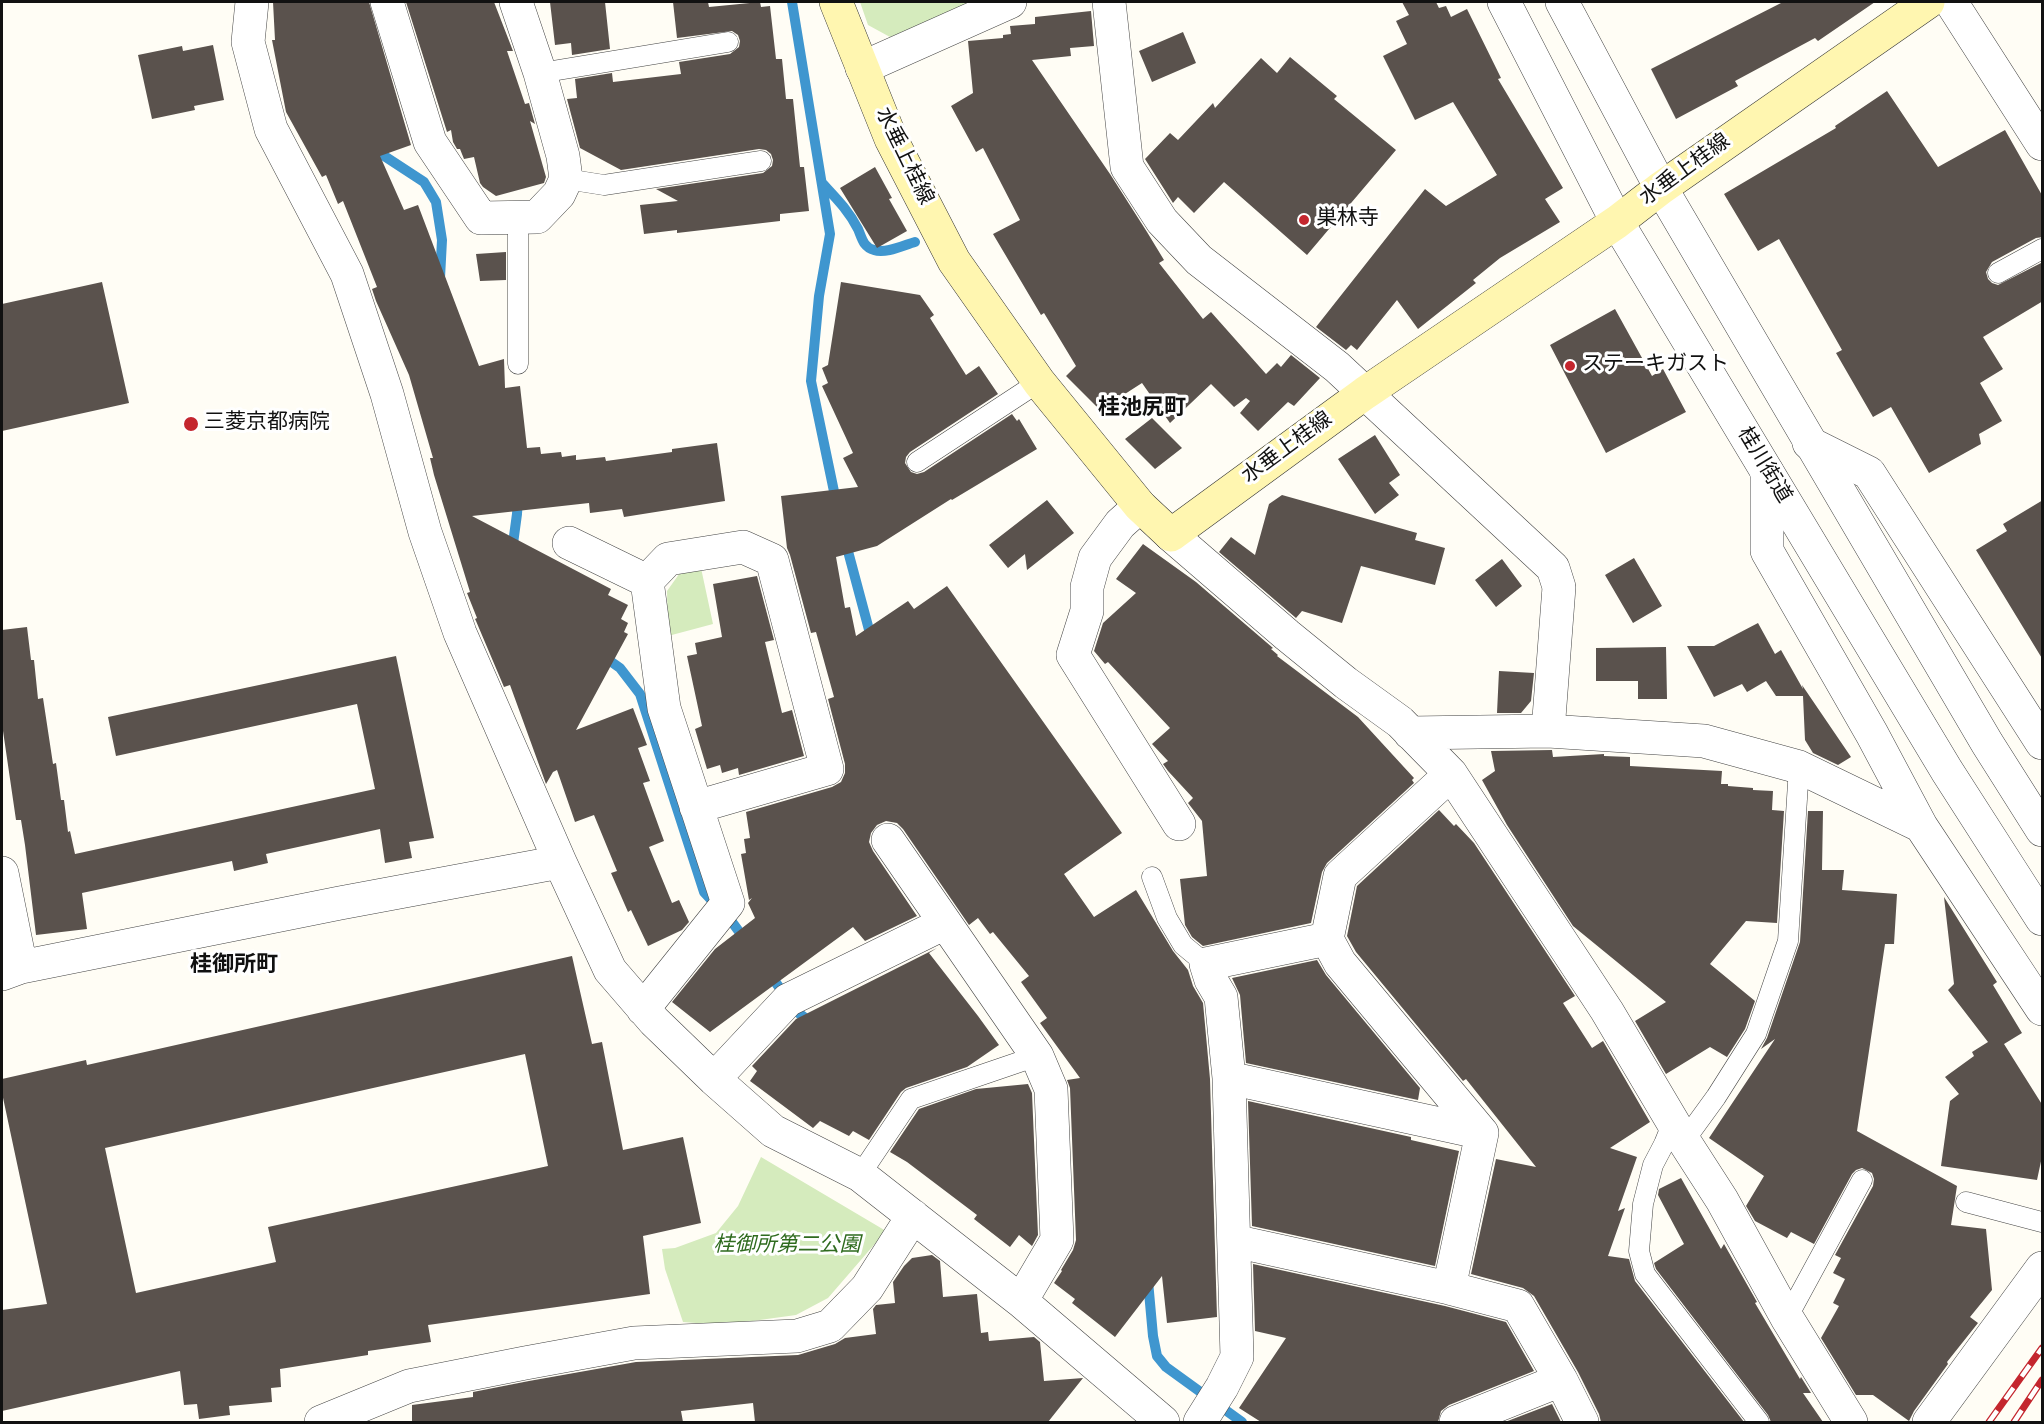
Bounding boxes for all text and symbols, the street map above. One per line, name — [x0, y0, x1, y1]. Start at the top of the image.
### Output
street label: 水垂上桂線 — [869, 104, 937, 210]
street label: 水垂上桂線 — [1636, 130, 1736, 212]
place label: 巣林寺 — [1316, 207, 1379, 233]
marker: 巣林寺 — [1297, 213, 1311, 227]
place label: ステーキガスト — [1582, 353, 1729, 379]
marker: ステーキガスト — [1563, 359, 1577, 373]
district label: 桂池尻町 — [1098, 397, 1186, 423]
street label: 水垂上桂線 — [1238, 408, 1338, 490]
place label: 三菱京都病院 — [204, 411, 330, 437]
marker: 三菱京都病院 — [182, 415, 200, 433]
street label: 桂川街道 — [1731, 424, 1795, 508]
district label: 桂御所町 — [190, 954, 278, 980]
park label: 桂御所第二公園 — [714, 1234, 860, 1260]

